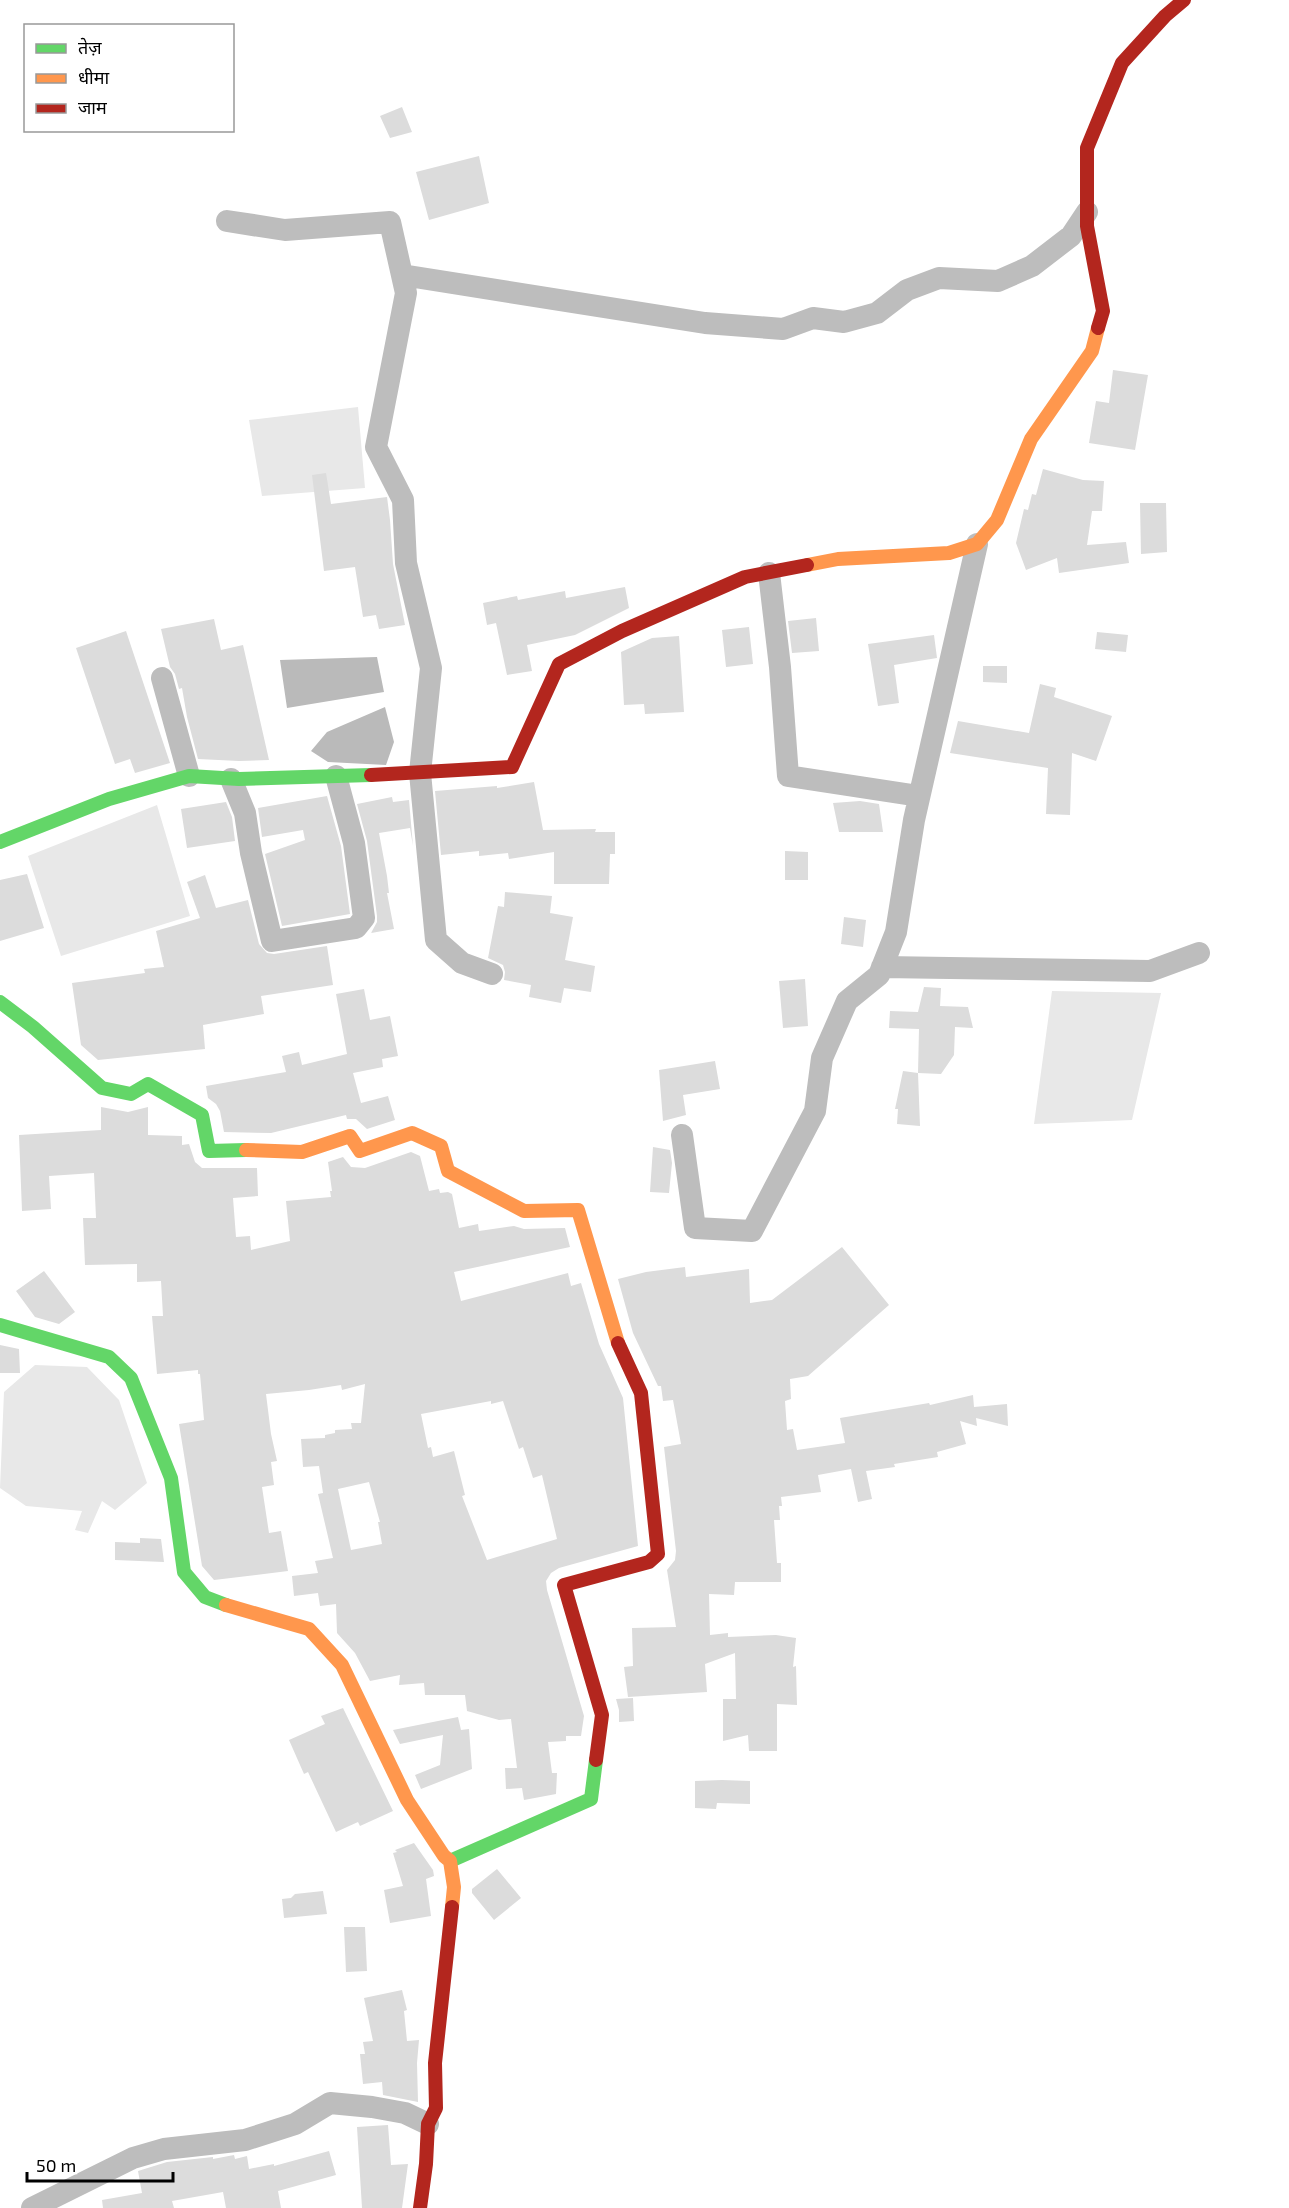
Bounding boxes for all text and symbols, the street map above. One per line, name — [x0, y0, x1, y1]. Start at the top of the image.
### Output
legend — [24, 24, 234, 132]
text: तेज़ — [78, 36, 102, 58]
text: धीमा — [78, 66, 109, 88]
text: जाम — [78, 96, 108, 118]
scale bar — [27, 2145, 172, 2183]
text: 50 m — [36, 2154, 76, 2176]

